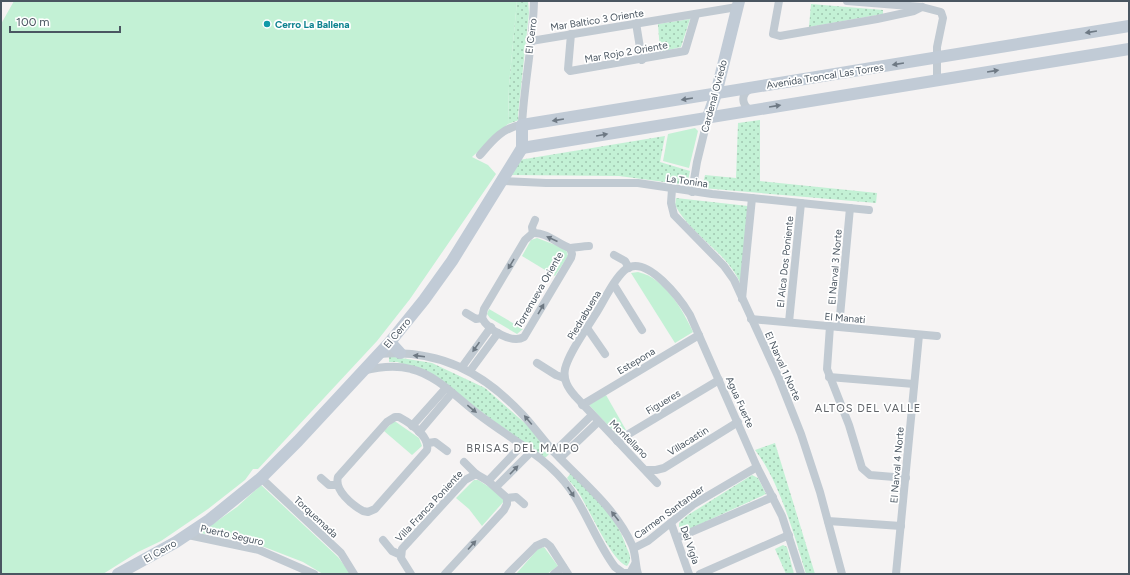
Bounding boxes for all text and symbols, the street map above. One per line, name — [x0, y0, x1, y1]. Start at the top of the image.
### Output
street label: Mar Baltico 3 Oriente — [549, 6, 645, 34]
scale bar — [10, 8, 120, 34]
text: 100 m — [16, 15, 50, 29]
street label: El Cerro — [522, 17, 540, 55]
place label: Cerro La Ballena — [275, 18, 350, 31]
marker: Cerro La Ballena — [262, 19, 272, 29]
one-way arrow — [1084, 30, 1097, 36]
street label: Mar Rojo 2 Oriente — [583, 38, 669, 66]
street label: Cardenal Oviedo — [698, 58, 730, 134]
street label: Avenida Troncal Las Torres — [765, 60, 885, 92]
one-way arrow — [892, 61, 904, 67]
one-way arrow — [987, 68, 999, 74]
one-way arrow — [681, 96, 693, 102]
one-way arrow — [769, 103, 781, 109]
one-way arrow — [552, 117, 564, 123]
one-way arrow — [596, 131, 608, 137]
street label: La Tonina — [665, 172, 709, 190]
street label: El Alca Dos Poniente — [774, 215, 796, 308]
street label: El Narval 3 Norte — [825, 228, 845, 305]
one-way arrow — [547, 236, 558, 242]
street label: Torrenueva Oriente — [512, 249, 566, 330]
one-way arrow — [507, 258, 514, 270]
street label: Piedrabuena — [564, 288, 604, 342]
one-way arrow — [537, 303, 544, 315]
street label: El Manati — [824, 310, 866, 326]
street label: El Cerro — [381, 315, 414, 351]
street label: El Narval 1 Norte — [762, 329, 804, 403]
one-way arrow — [472, 341, 481, 352]
street label: Estepona — [615, 345, 657, 377]
one-way arrow — [413, 353, 425, 359]
street label: Agua Fuerte — [723, 374, 757, 430]
street label: Figueres — [643, 386, 683, 417]
district label: ALTOS DEL VALLE — [815, 402, 921, 415]
one-way arrow — [467, 405, 477, 413]
one-way arrow — [523, 415, 532, 426]
street label: Montellano — [607, 417, 651, 461]
street label: Villacastin — [665, 423, 711, 459]
street label: El Narval 4 Norte — [887, 426, 907, 504]
district label: BRISAS DEL MAIPO — [466, 442, 580, 455]
one-way arrow — [509, 465, 519, 475]
street label: Villa Franca Poniente — [392, 467, 466, 545]
street label: Carmen Santander — [631, 482, 707, 542]
one-way arrow — [568, 486, 575, 497]
street label: Torquemada — [291, 493, 341, 541]
one-way arrow — [611, 511, 620, 522]
street label: Puerto Seguro — [199, 521, 265, 549]
street label: Del Vigía — [677, 524, 703, 566]
street label: El Cerro — [141, 536, 179, 566]
one-way arrow — [467, 540, 476, 550]

